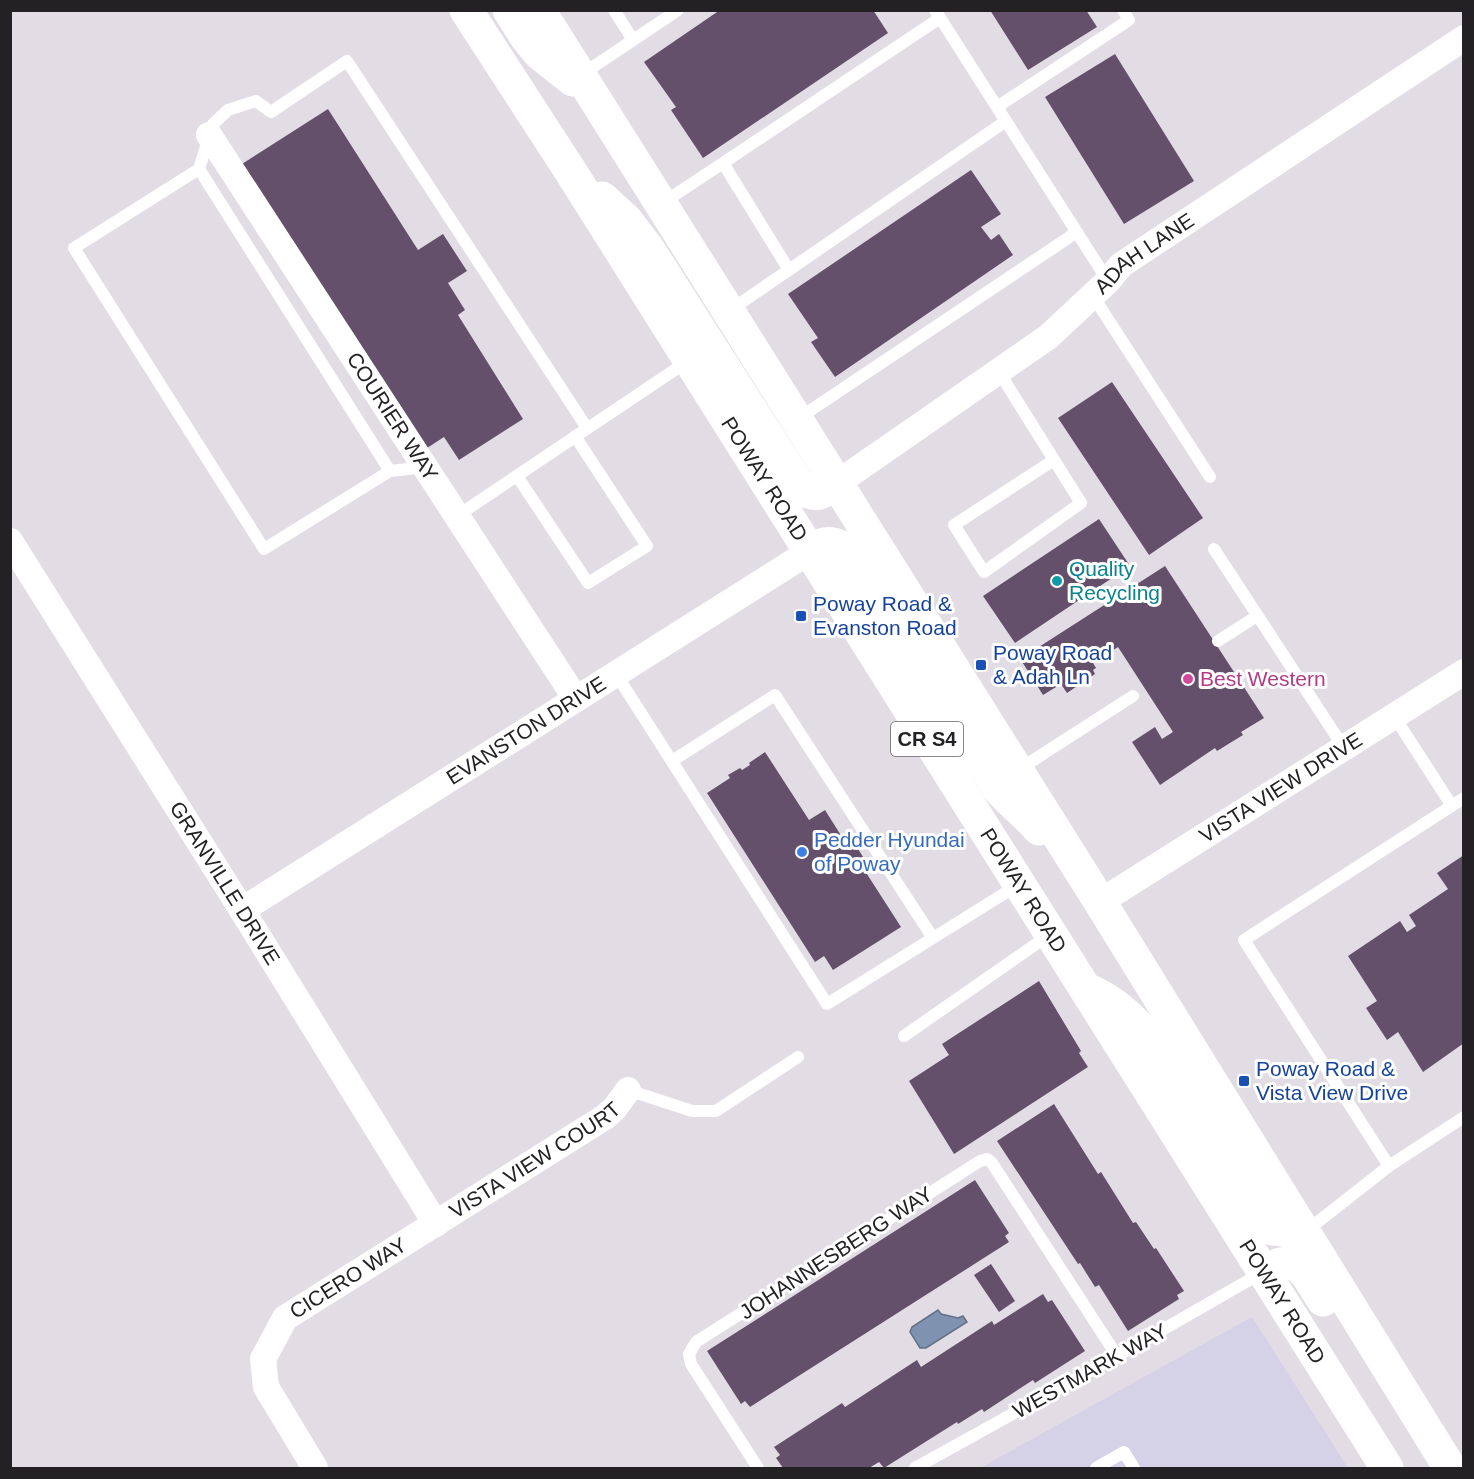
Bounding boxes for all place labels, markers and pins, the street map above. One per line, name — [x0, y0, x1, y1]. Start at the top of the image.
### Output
place label: Quality Recycling — [1069, 557, 1160, 604]
marker: Quality Recycling — [1050, 574, 1064, 588]
place label: Poway Road & Evanston Road — [813, 592, 957, 639]
marker: Poway Road & Evanston Road — [794, 609, 808, 623]
place label: Poway Road & Adah Ln — [993, 641, 1112, 688]
marker: Poway Road & Adah Ln — [974, 658, 988, 672]
place label: Best Western — [1200, 667, 1326, 690]
marker: Best Western — [1181, 672, 1195, 686]
place label: Pedder Hyundai of Poway — [814, 828, 965, 875]
marker: Pedder Hyundai of Poway — [795, 845, 809, 859]
place label: Poway Road & Vista View Drive — [1256, 1057, 1408, 1104]
marker: Poway Road & Vista View Drive — [1237, 1074, 1251, 1088]

